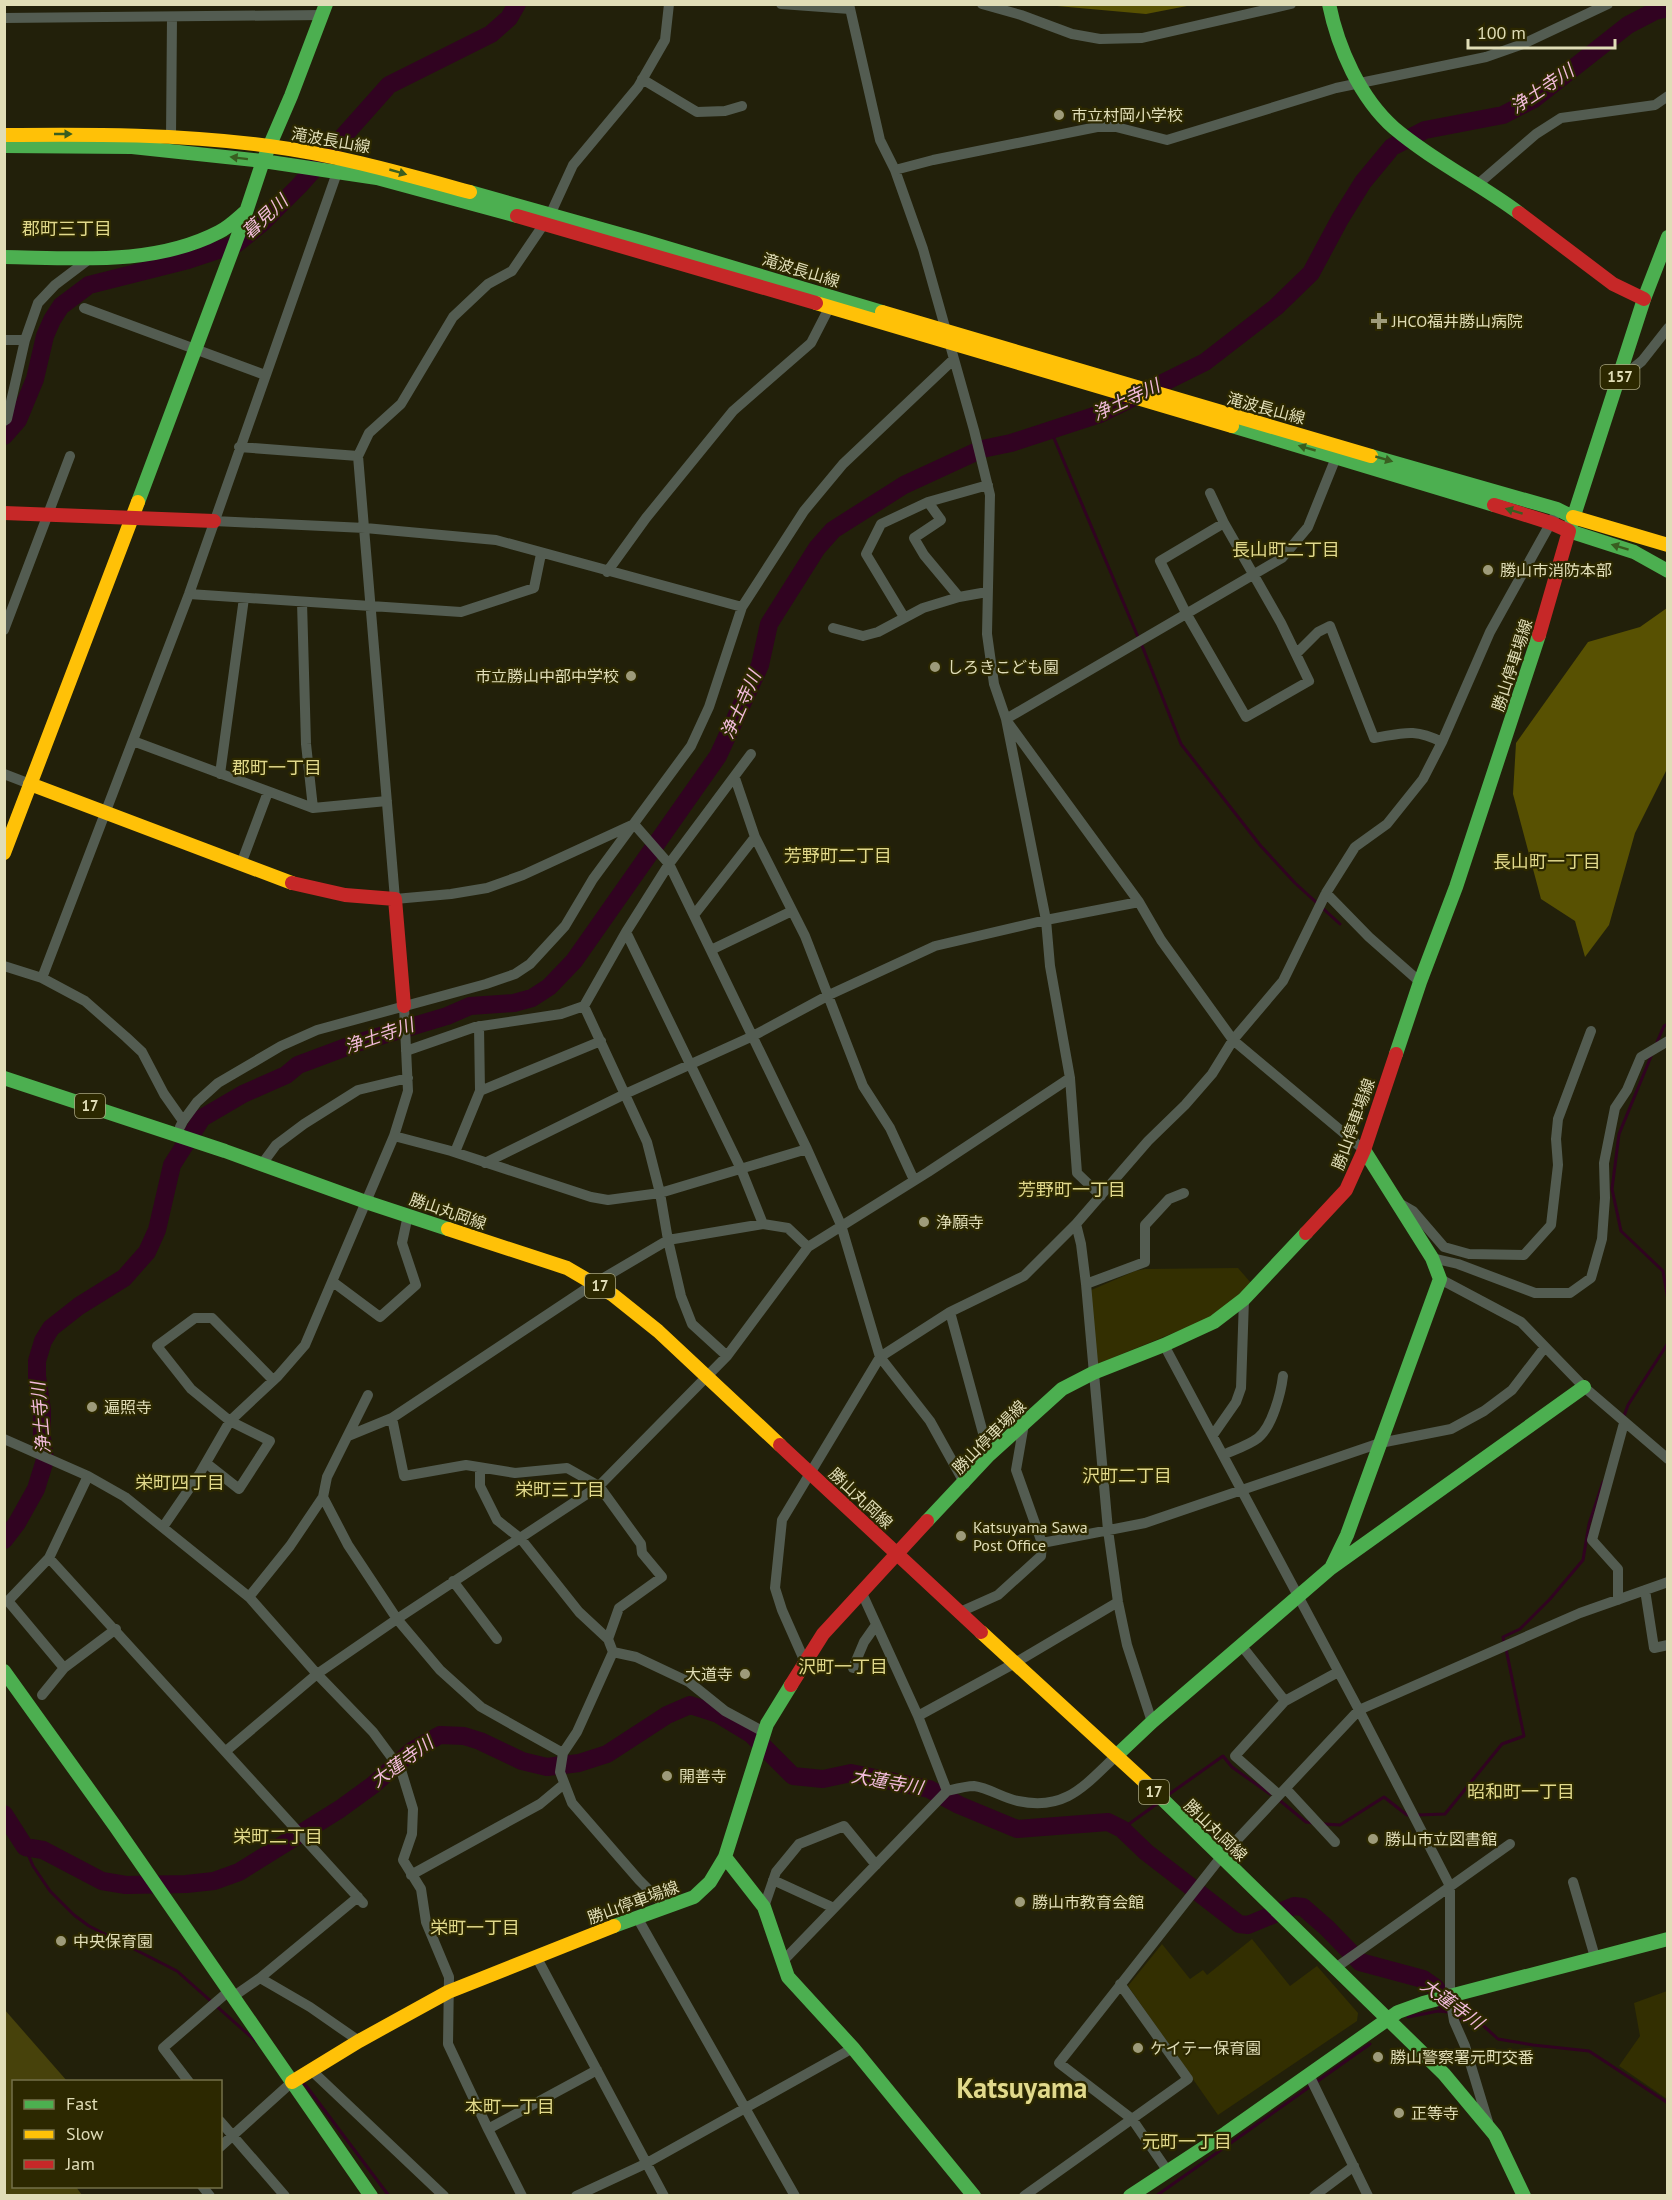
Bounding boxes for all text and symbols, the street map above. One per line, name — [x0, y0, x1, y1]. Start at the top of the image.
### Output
scale bar — [1468, 12, 1615, 50]
text: 100 m — [1477, 21, 1526, 44]
water label: 浄土寺川 — [1505, 58, 1580, 118]
place label: 市立村岡小学校 — [1071, 105, 1183, 125]
marker: 市立村岡小学校 — [1052, 108, 1066, 122]
street label: 滝波長山線 — [290, 123, 372, 157]
one-way arrow — [53, 129, 72, 139]
one-way arrow — [229, 153, 248, 163]
one-way arrow — [389, 168, 407, 177]
water label: 暮見川 — [237, 188, 294, 243]
district label: 郡町三丁目 — [22, 217, 112, 240]
street label: 滝波長山線 — [760, 249, 842, 291]
place label: JHCO福井勝山病院 — [1391, 311, 1523, 331]
marker: JHCO福井勝山病院 — [1370, 312, 1388, 330]
road number: 157 — [1600, 365, 1640, 389]
water label: 浄土寺川 — [1088, 373, 1165, 425]
street label: 滝波長山線 — [1225, 388, 1307, 428]
one-way arrow — [1298, 443, 1316, 452]
one-way arrow — [1375, 455, 1393, 464]
one-way arrow — [1505, 506, 1523, 515]
district label: 長山町二丁目 — [1232, 538, 1340, 561]
one-way arrow — [1611, 542, 1629, 551]
place label: 勝山市消防本部 — [1500, 560, 1612, 580]
marker: 勝山市消防本部 — [1481, 563, 1495, 577]
street label: 勝山停車場線 — [1488, 616, 1536, 714]
place label: しろきこども園 — [947, 657, 1059, 677]
marker: しろきこども園 — [928, 660, 942, 674]
water label: 浄土寺川 — [715, 665, 767, 742]
place label: 市立勝山中部中学校 — [475, 666, 619, 686]
marker: 市立勝山中部中学校 — [624, 669, 638, 683]
district label: 郡町一丁目 — [232, 756, 322, 779]
district label: 芳野町二丁目 — [784, 844, 892, 867]
district label: 長山町一丁目 — [1493, 850, 1601, 873]
water label: 浄土寺川 — [341, 1012, 419, 1058]
street label: 勝山停車場線 — [1327, 1075, 1379, 1173]
road number: 17 — [75, 1094, 105, 1118]
district label: 芳野町一丁目 — [1018, 1178, 1126, 1201]
street label: 勝山丸岡線 — [407, 1189, 489, 1233]
place label: 浄願寺 — [936, 1212, 984, 1232]
marker: 浄願寺 — [917, 1215, 931, 1229]
road number: 17 — [585, 1274, 615, 1298]
water label: 浄土寺川 — [26, 1379, 55, 1455]
street label: 勝山停車場線 — [948, 1396, 1030, 1478]
place label: 遍照寺 — [104, 1397, 152, 1417]
marker: 遍照寺 — [85, 1400, 99, 1414]
street label: 勝山丸岡線 — [825, 1463, 897, 1533]
district label: 沢町二丁目 — [1082, 1464, 1172, 1487]
district label: 栄町四丁目 — [135, 1471, 225, 1494]
district label: 栄町三丁目 — [515, 1478, 605, 1501]
place label: Katsuyama Sawa Post Office — [973, 1517, 1088, 1555]
marker: Katsuyama Sawa Post Office — [954, 1529, 968, 1543]
district label: 沢町一丁目 — [798, 1655, 888, 1678]
place label: 大道寺 — [685, 1664, 733, 1684]
marker: 大道寺 — [738, 1667, 752, 1681]
water label: 大蓮寺川 — [366, 1730, 439, 1792]
water label: 大蓮寺川 — [850, 1764, 927, 1799]
place label: 開善寺 — [679, 1766, 727, 1786]
marker: 開善寺 — [660, 1769, 674, 1783]
road number: 17 — [1139, 1780, 1169, 1804]
district label: 昭和町一丁目 — [1467, 1780, 1575, 1803]
street label: 勝山丸岡線 — [1180, 1795, 1252, 1865]
district label: 栄町二丁目 — [233, 1825, 323, 1848]
place label: 勝山市立図書館 — [1385, 1829, 1497, 1849]
marker: 勝山市立図書館 — [1366, 1832, 1380, 1846]
street label: 勝山停車場線 — [584, 1876, 682, 1928]
place label: 勝山市教育会館 — [1032, 1892, 1144, 1912]
marker: 勝山市教育会館 — [1013, 1895, 1027, 1909]
district label: 栄町一丁目 — [430, 1916, 520, 1939]
place label: 中央保育園 — [73, 1931, 153, 1951]
marker: 中央保育園 — [54, 1934, 68, 1948]
water label: 大蓮寺川 — [1416, 1973, 1490, 2035]
place label: ケイテー保育園 — [1150, 2038, 1261, 2058]
marker: ケイテー保育園 — [1131, 2041, 1145, 2055]
place label: 勝山警察署元町交番 — [1390, 2047, 1534, 2067]
marker: 勝山警察署元町交番 — [1371, 2050, 1385, 2064]
district label: Katsuyama — [956, 2069, 1088, 2106]
legend — [12, 2080, 222, 2188]
text: Fast — [66, 2092, 98, 2115]
district label: 本町一丁目 — [465, 2095, 555, 2118]
place label: 正等寺 — [1411, 2103, 1459, 2123]
marker: 正等寺 — [1392, 2106, 1406, 2120]
text: Slow — [66, 2122, 104, 2145]
district label: 元町一丁目 — [1142, 2130, 1232, 2153]
text: Jam — [65, 2152, 95, 2175]

